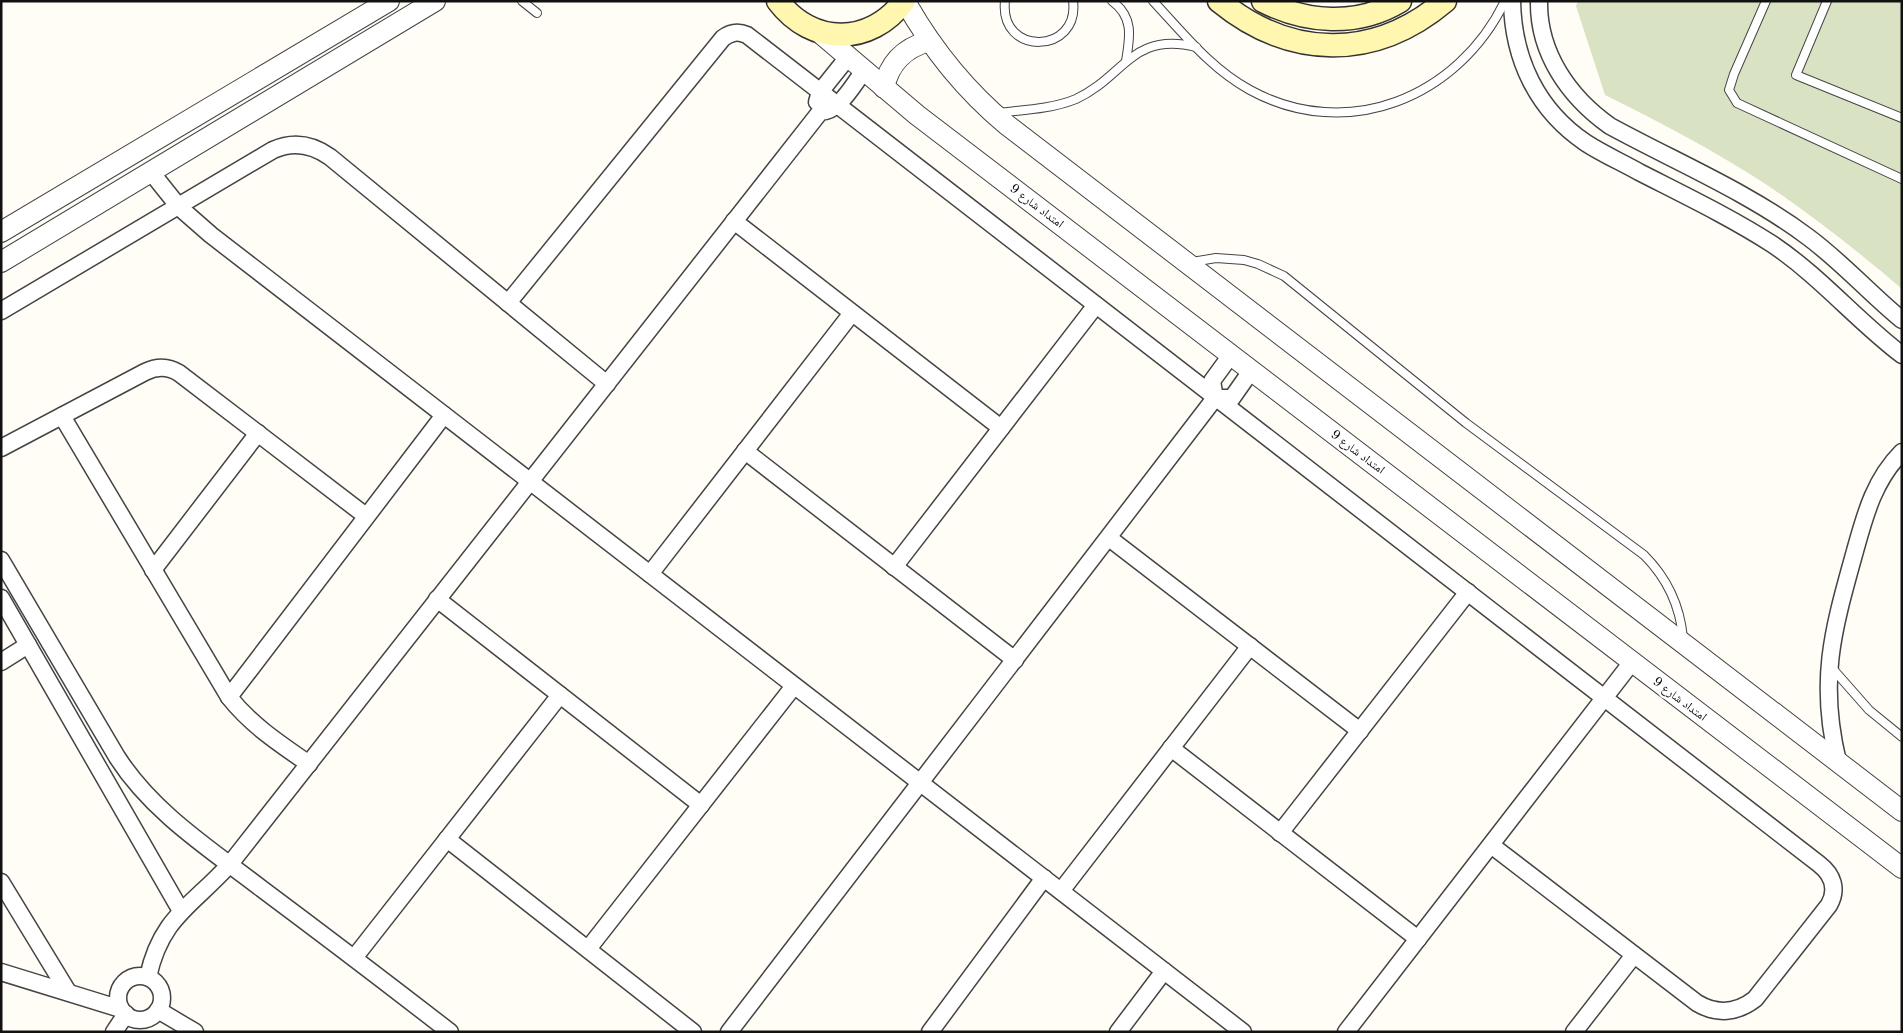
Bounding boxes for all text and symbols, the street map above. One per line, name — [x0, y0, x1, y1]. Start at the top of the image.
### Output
street label: امتداد شارع 9 — [1007, 180, 1067, 232]
street label: امتداد شارع 9 — [1328, 426, 1388, 478]
street label: امتداد شارع 9 — [1650, 673, 1710, 725]

